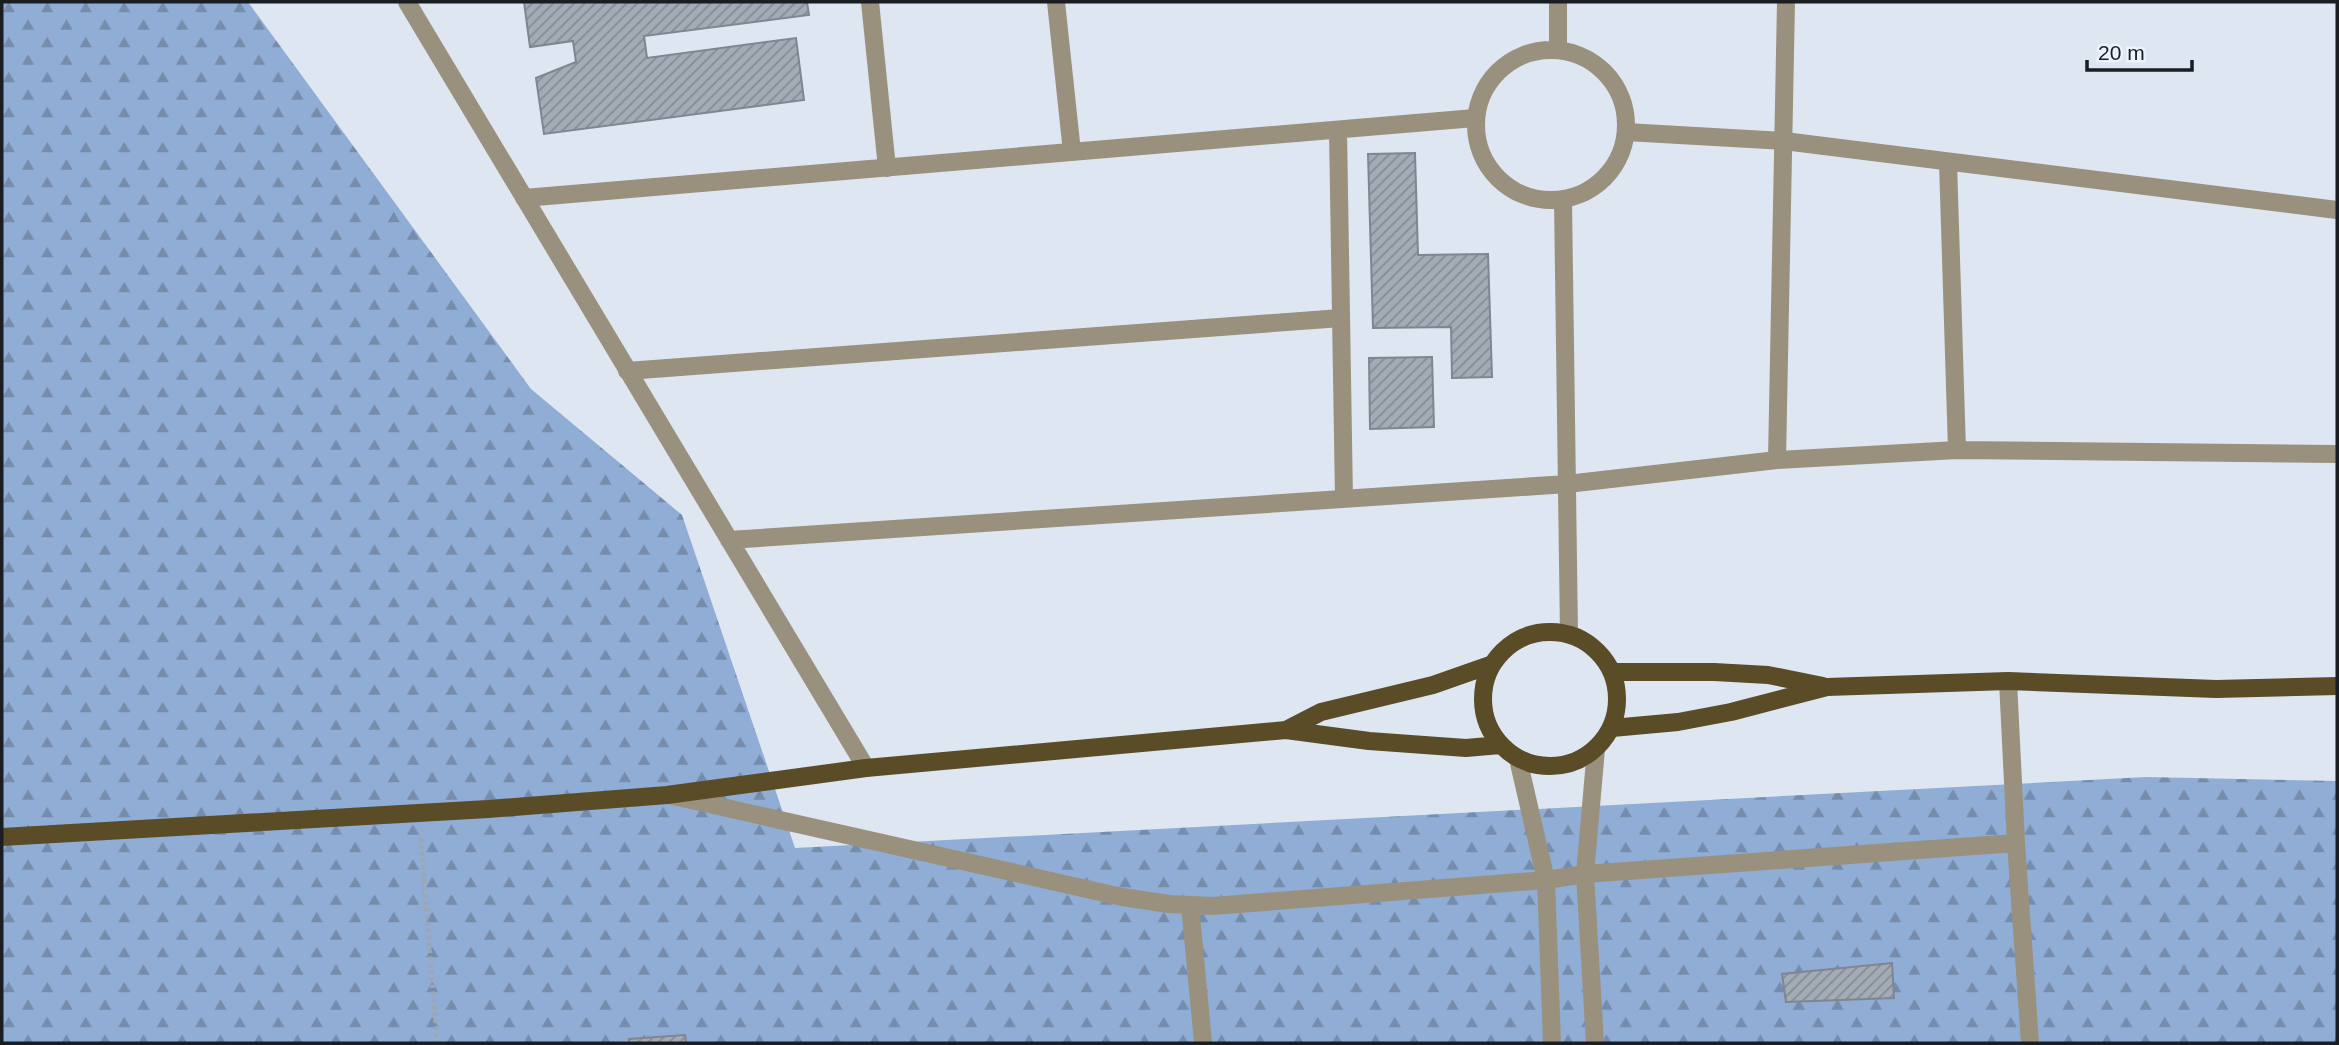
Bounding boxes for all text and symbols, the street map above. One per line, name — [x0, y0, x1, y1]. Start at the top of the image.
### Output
scale bar — [2087, 28, 2192, 72]
text: 20 m — [2098, 41, 2145, 64]

